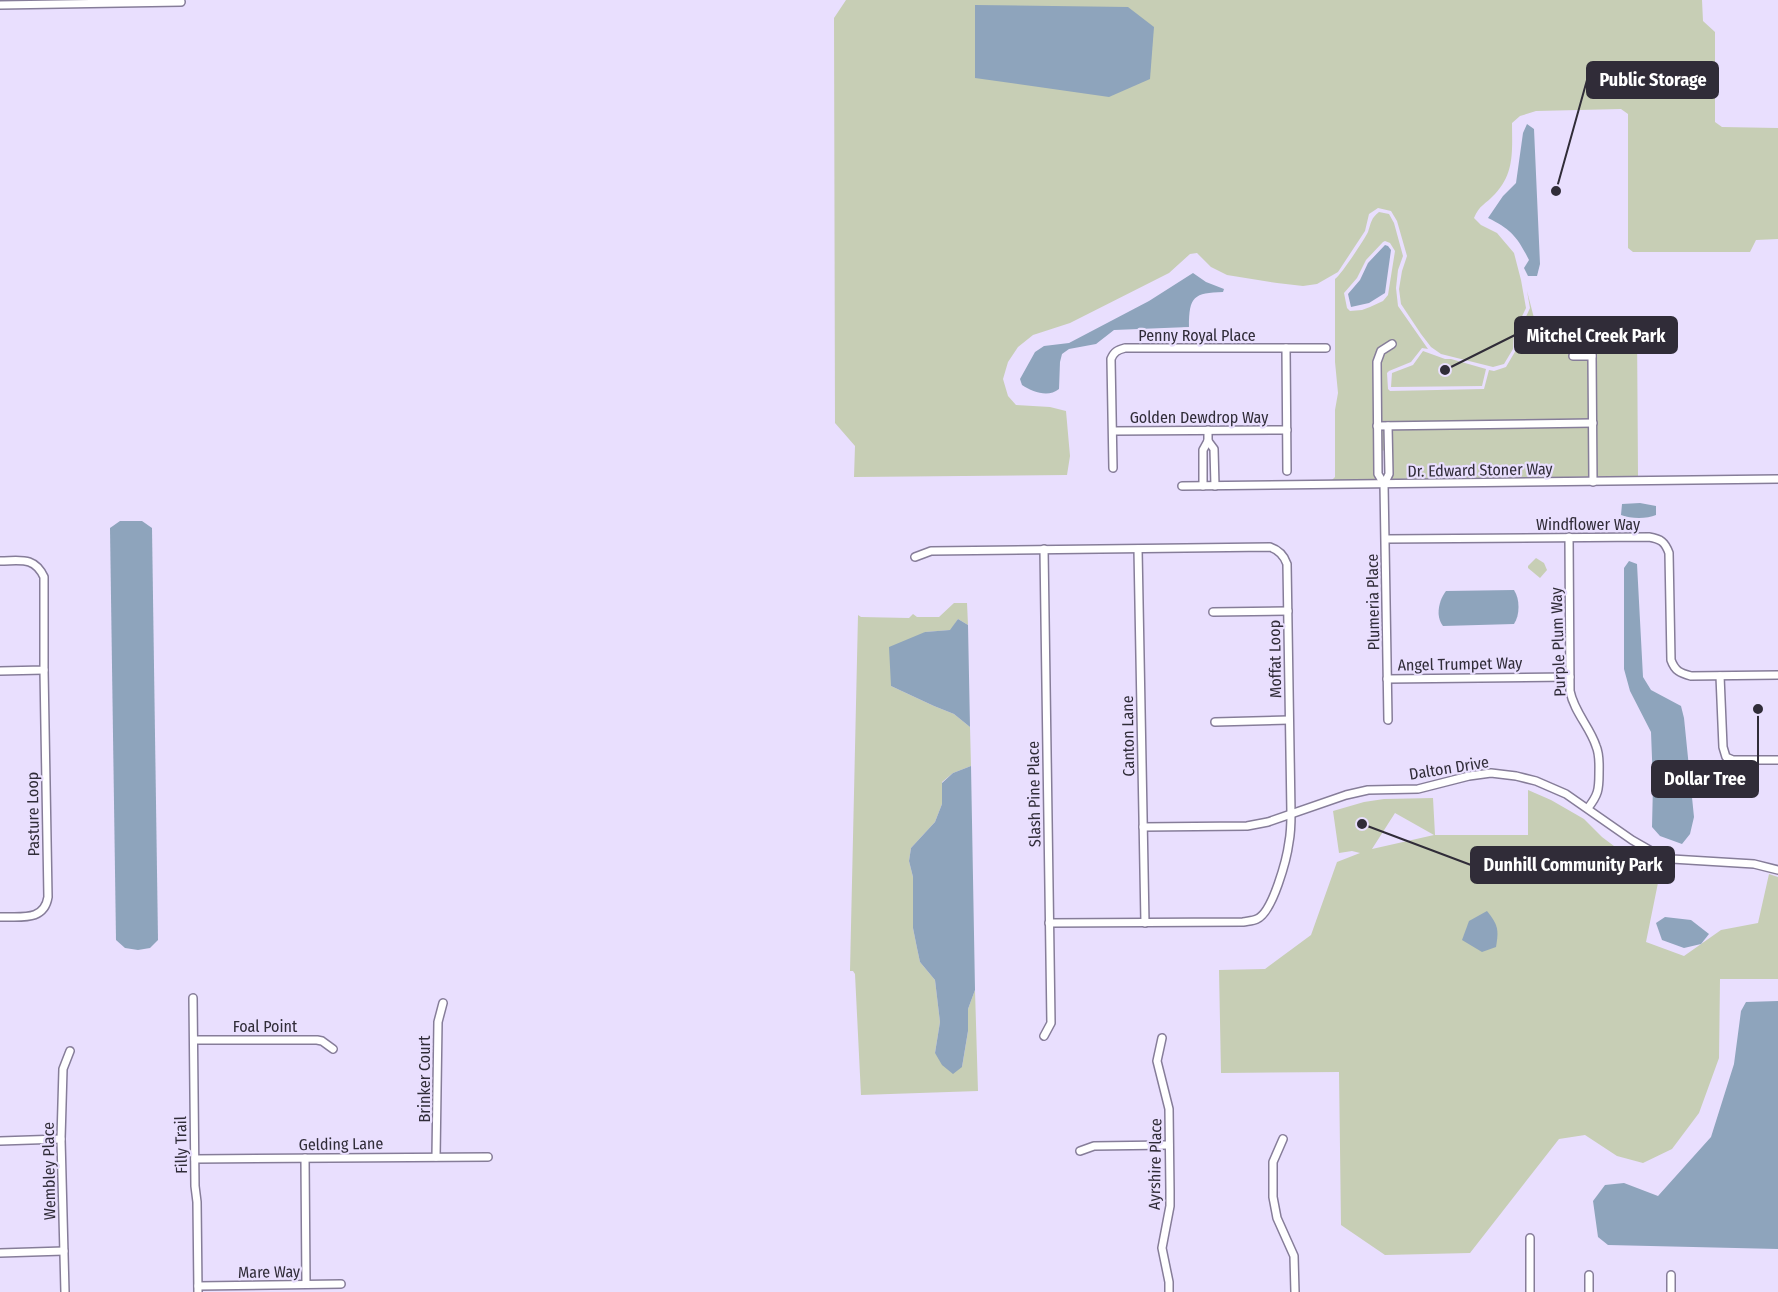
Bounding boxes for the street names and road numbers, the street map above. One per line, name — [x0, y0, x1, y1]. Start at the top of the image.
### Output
street label: Penny Royal Place — [1138, 326, 1256, 345]
street label: Golden Dewdrop Way — [1130, 408, 1269, 427]
street label: Dr. Edward Stoner Way — [1407, 459, 1554, 481]
street label: Windflower Way — [1536, 515, 1641, 534]
street label: Plumeria Place — [1363, 553, 1383, 651]
street label: Purple Plum Way — [1547, 586, 1569, 697]
street label: Moffat Loop — [1265, 620, 1285, 698]
street label: Angel Trumpet Way — [1397, 653, 1523, 675]
street label: Canton Lane — [1118, 695, 1138, 777]
street label: Slash Pine Place — [1024, 741, 1044, 847]
street label: Dalton Drive — [1408, 752, 1490, 784]
street label: Pasture Loop — [23, 772, 43, 856]
street label: Foal Point — [233, 1017, 298, 1036]
street label: Brinker Court — [415, 1035, 434, 1122]
street label: Filly Trail — [171, 1116, 191, 1174]
street label: Ayrshire Place — [1145, 1118, 1165, 1210]
street label: Wembley Place — [39, 1122, 59, 1220]
street label: Gelding Lane — [298, 1134, 384, 1154]
street label: Mare Way — [238, 1262, 301, 1282]

